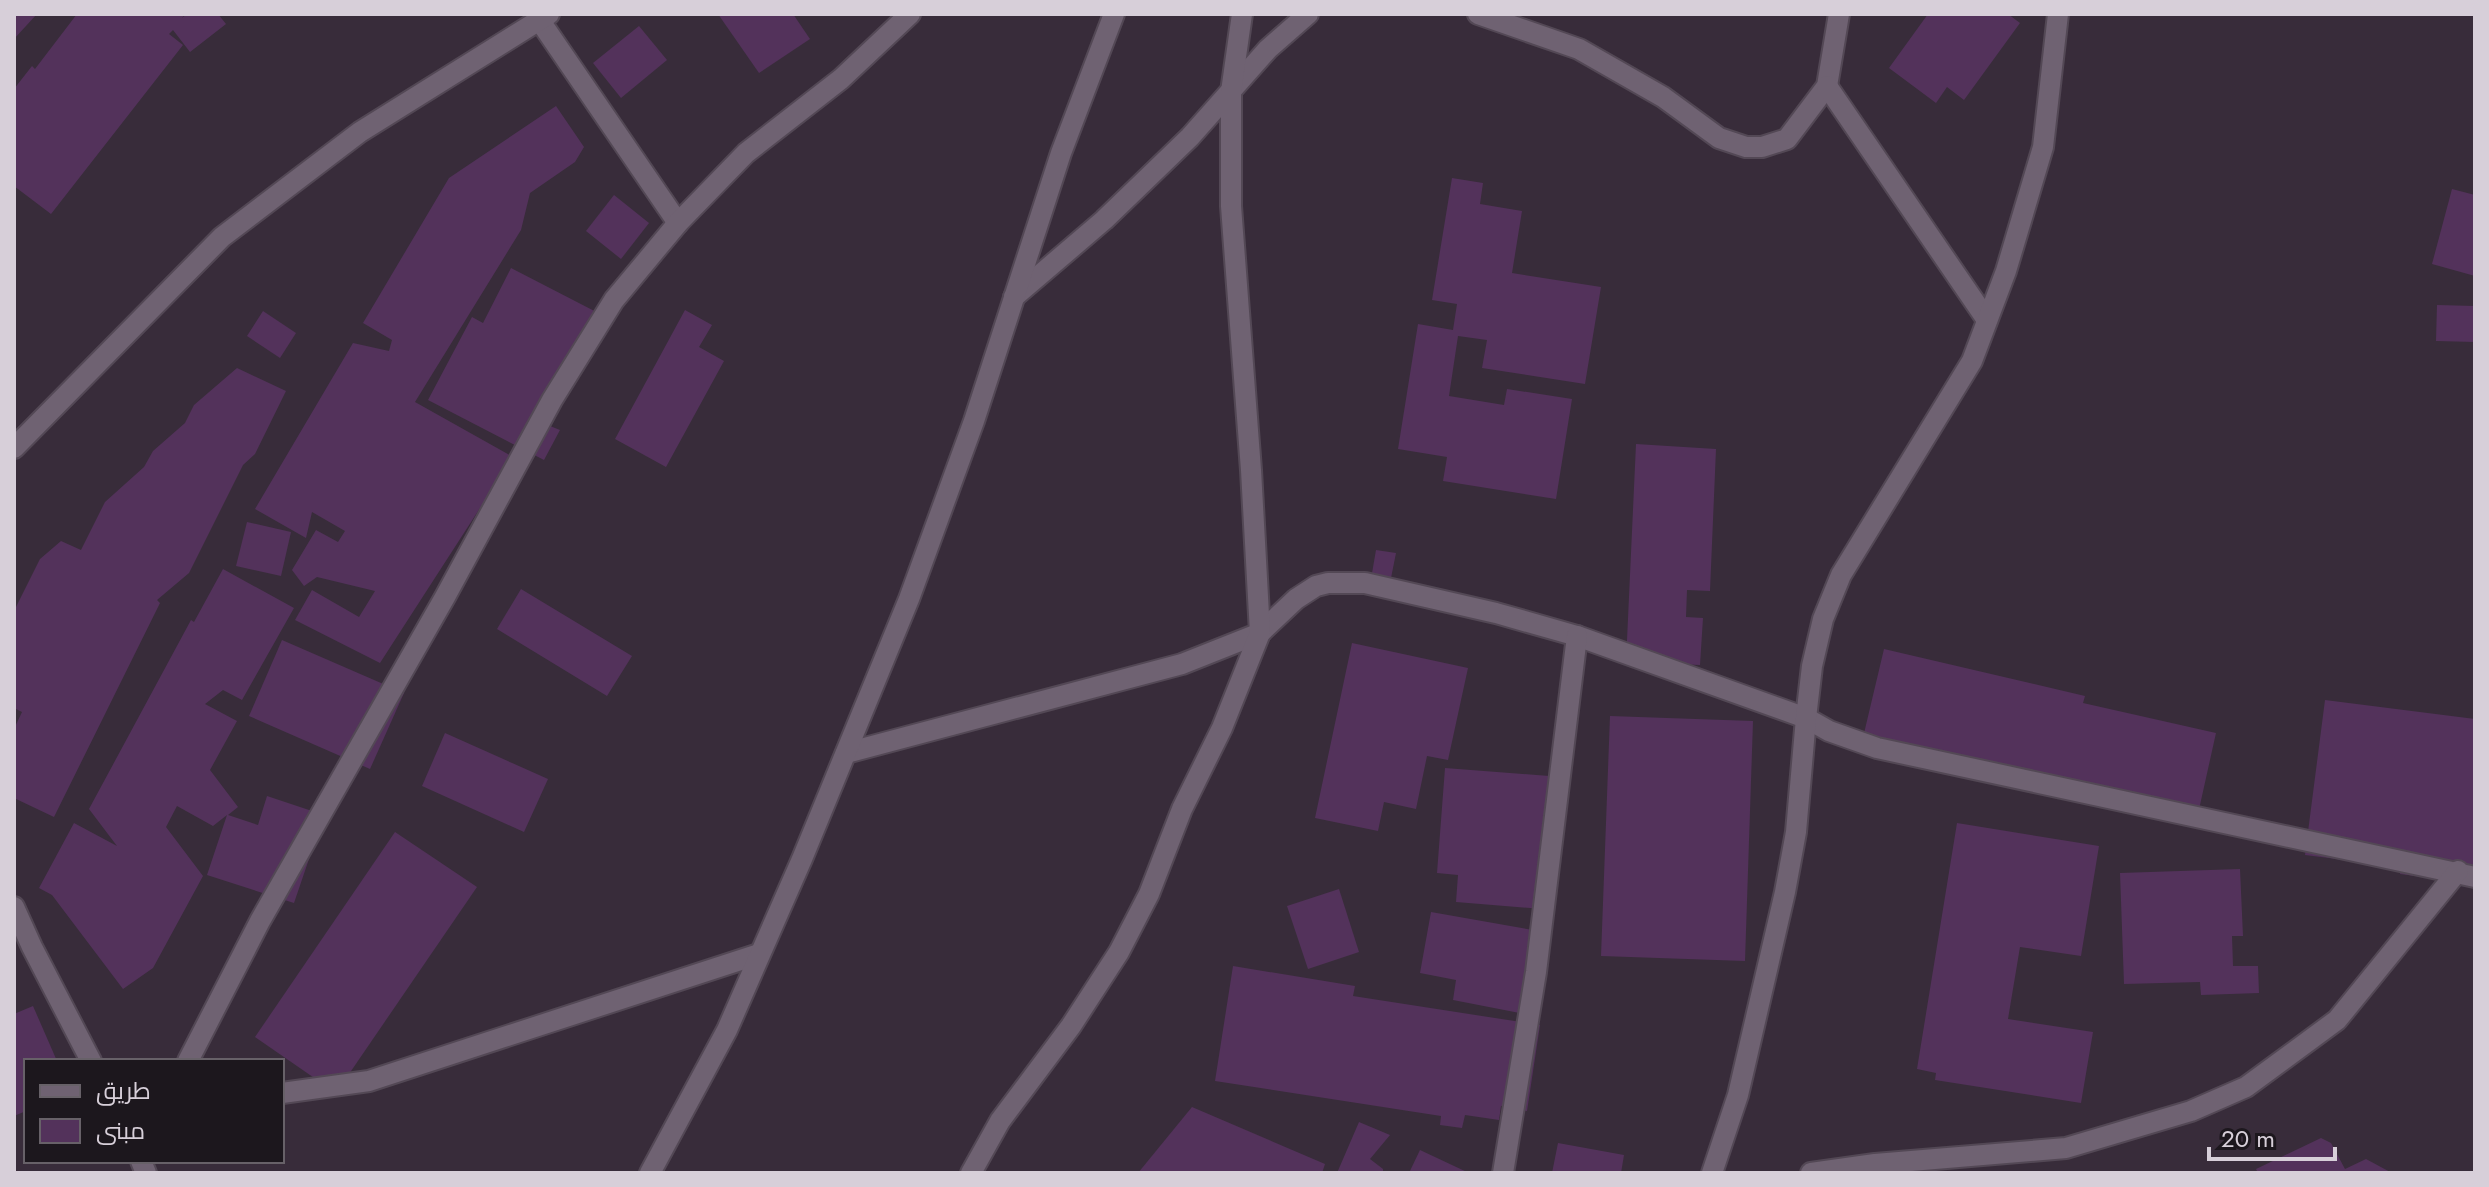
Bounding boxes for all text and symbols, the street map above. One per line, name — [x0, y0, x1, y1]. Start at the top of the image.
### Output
legend — [24, 1059, 284, 1163]
text: طريق — [96, 1073, 151, 1108]
scale bar — [2209, 1111, 2335, 1161]
text: مبنى — [96, 1113, 145, 1148]
text: 20 m — [2221, 1121, 2275, 1156]

